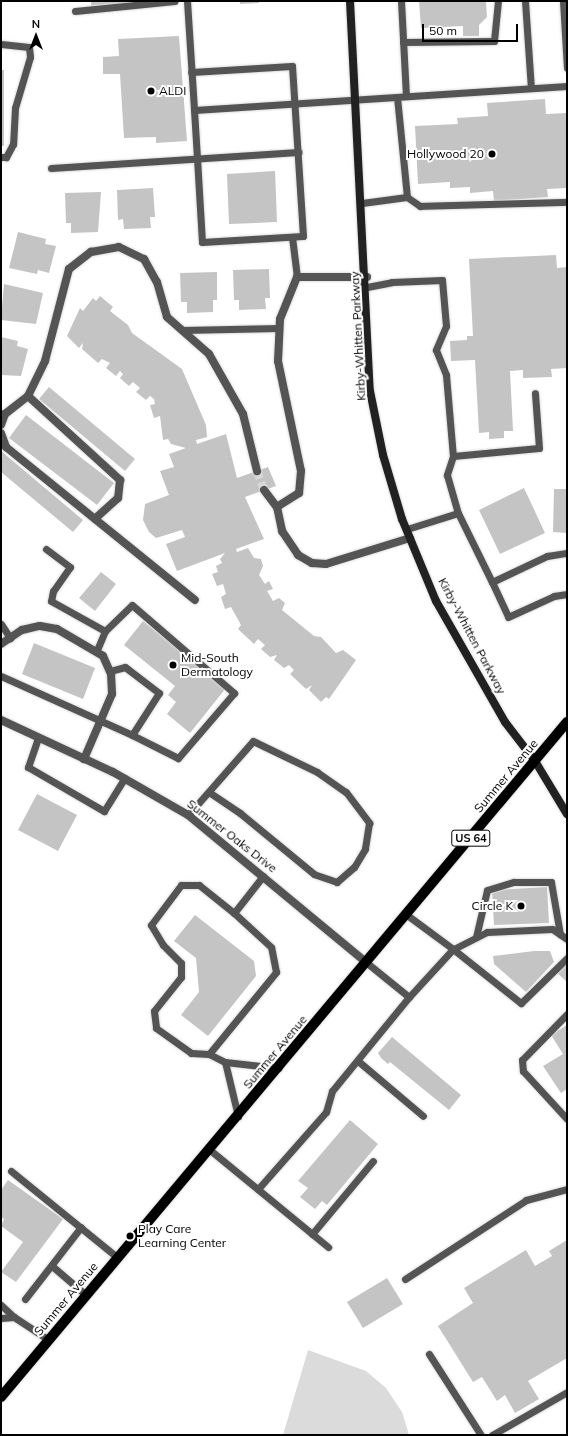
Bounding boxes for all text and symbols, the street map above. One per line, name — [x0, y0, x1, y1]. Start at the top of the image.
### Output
north arrow — [16, 16, 56, 56]
scale bar — [424, 16, 520, 42]
text: N — [32, 17, 40, 31]
text: 50 m — [429, 23, 457, 38]
place label: ALDI — [159, 84, 186, 98]
marker: ALDI — [146, 86, 156, 96]
place label: Hollywood 20 — [407, 147, 484, 161]
marker: Hollywood 20 — [487, 149, 497, 159]
street label: Kirby-Whitten Parkway — [347, 271, 369, 401]
street label: Kirby-Whitten Parkway — [435, 575, 509, 697]
place label: Mid-South Dermatology — [181, 651, 253, 679]
marker: Mid-South Dermatology — [168, 660, 178, 670]
street label: Summer Avenue — [471, 736, 541, 816]
street label: Summer Oaks Drive — [184, 796, 280, 876]
road number: US 64 — [451, 829, 491, 847]
place label: Circle K — [472, 899, 513, 913]
marker: Circle K — [516, 901, 526, 911]
street label: Summer Avenue — [240, 1012, 310, 1092]
place label: Play Care Learning Center — [138, 1222, 226, 1250]
marker: Play Care Learning Center — [125, 1231, 135, 1241]
street label: Summer Avenue — [31, 1259, 101, 1339]

